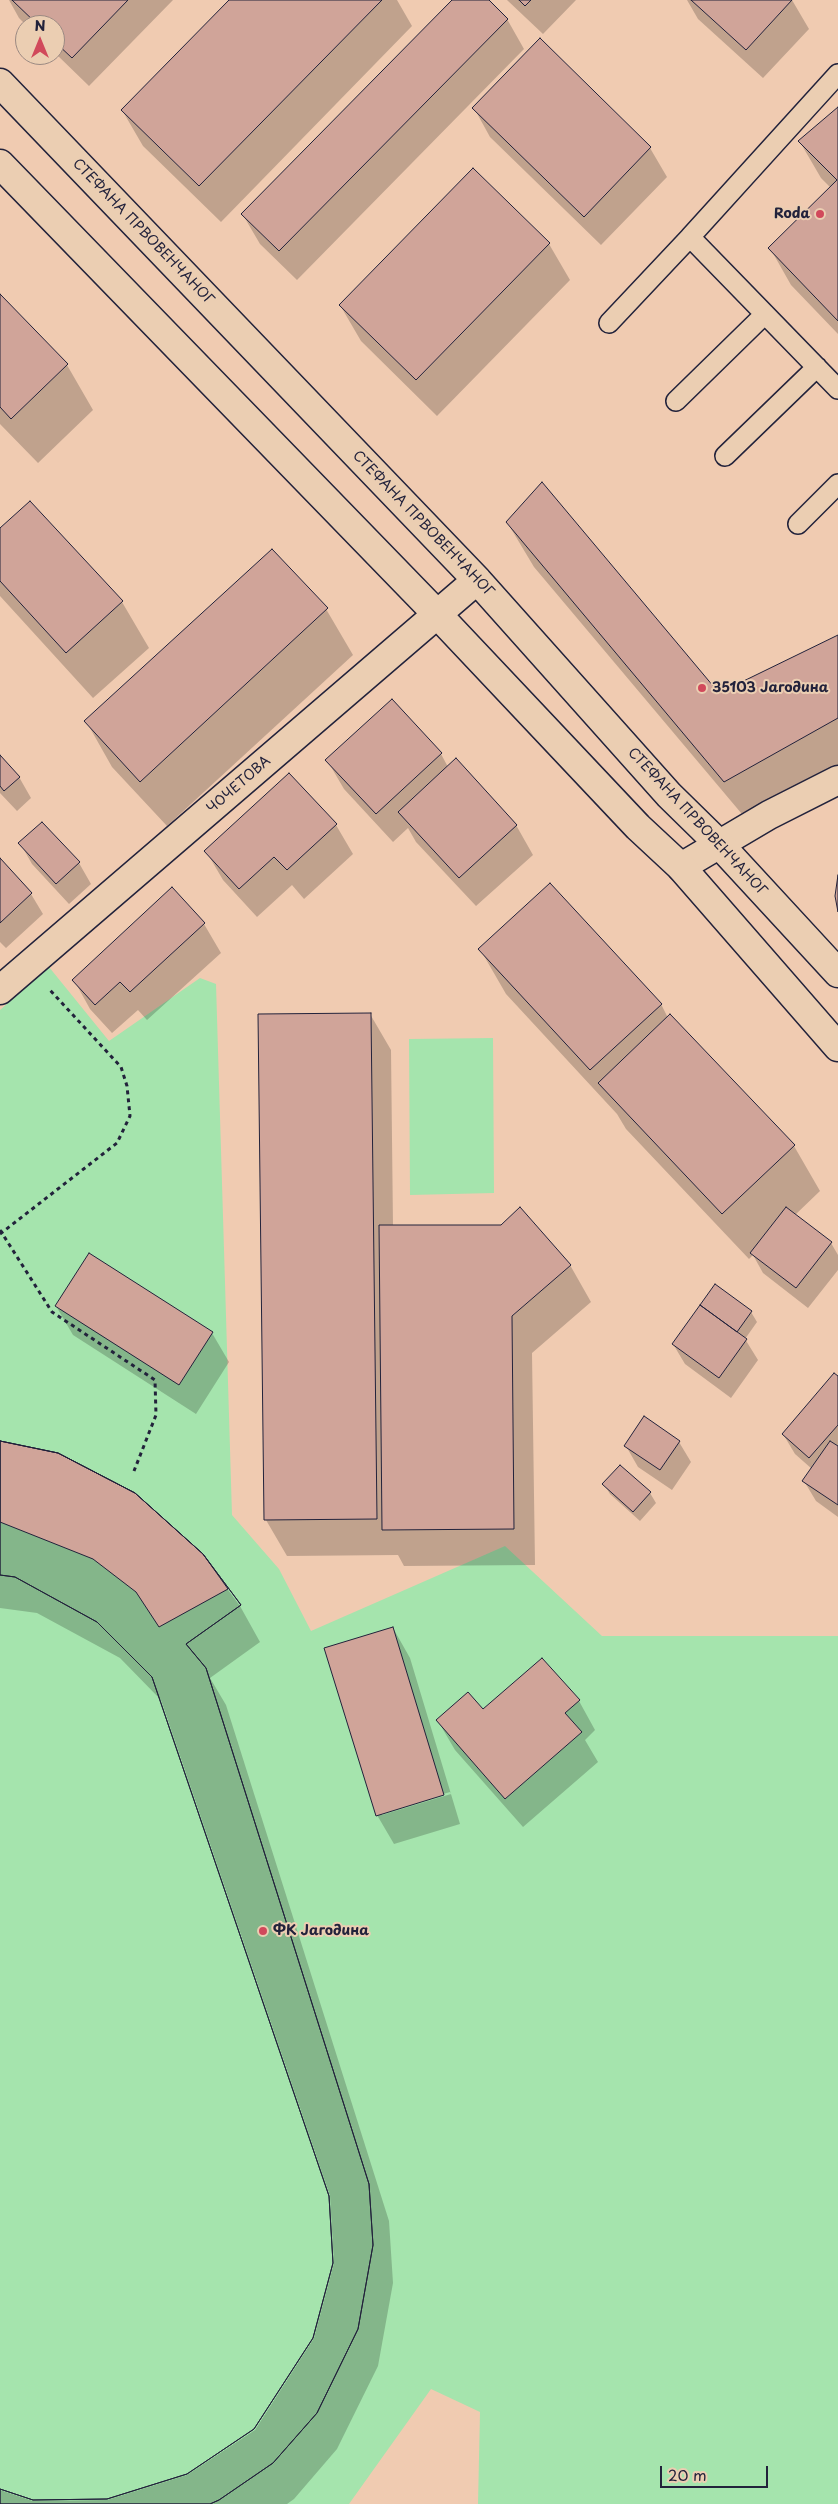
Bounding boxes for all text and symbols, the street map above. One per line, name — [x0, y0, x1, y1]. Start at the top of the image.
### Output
north arrow — [15, 15, 65, 65]
text: N — [34, 15, 46, 36]
street label: СТЕФАНА ПРВОВЕНЧАНОГ — [69, 156, 217, 308]
place label: Roda — [774, 206, 810, 222]
marker: Roda — [814, 208, 826, 220]
street label: СТЕФАНА ПРВОВЕНЧАНОГ — [349, 448, 497, 600]
place label: 35103 Јагодина — [712, 680, 829, 696]
marker: 35103 Јагодина — [696, 682, 708, 694]
street label: СТЕФАНА ПРВОВЕНЧАНОГ — [624, 745, 770, 899]
street label: ЧОЧЕТОВА — [204, 753, 274, 817]
place label: ФК Јагодина — [273, 1923, 369, 1939]
marker: ФК Јагодина — [257, 1925, 269, 1937]
scale bar — [663, 2456, 770, 2488]
text: 20 m — [668, 2463, 707, 2486]

